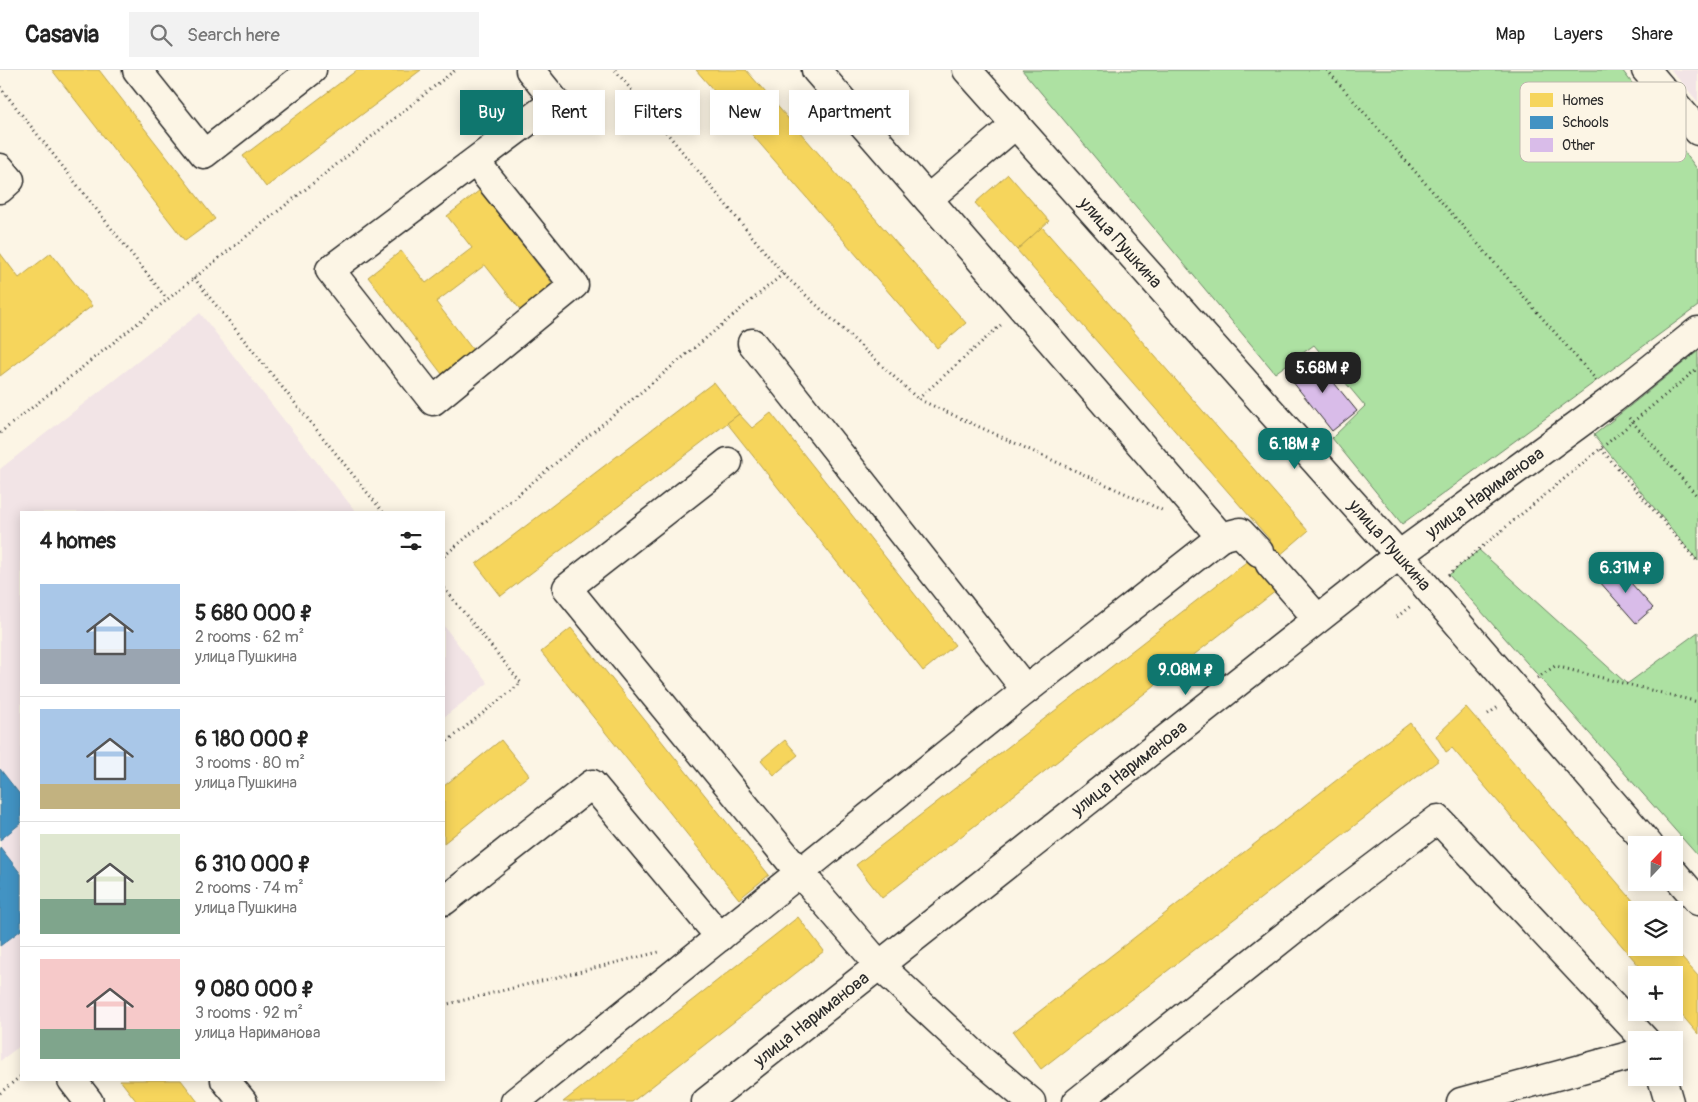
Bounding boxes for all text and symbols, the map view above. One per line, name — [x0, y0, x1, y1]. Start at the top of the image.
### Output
search box — [129, 12, 479, 57]
text: Casavia — [25, 20, 99, 49]
icon: search — [147, 21, 175, 49]
text: Search here — [187, 23, 280, 47]
text: Map — [1496, 23, 1525, 46]
text: Layers — [1553, 23, 1603, 46]
text: Share — [1631, 23, 1673, 46]
legend — [1520, 82, 1686, 162]
chip: Buy — [460, 90, 523, 135]
chip: Rent — [533, 90, 605, 135]
chip: Filters — [615, 90, 700, 135]
chip: New — [710, 90, 779, 135]
chip: Apartment — [789, 90, 909, 135]
text: Homes — [1562, 92, 1604, 109]
text: Schools — [1562, 114, 1609, 131]
text: Other — [1562, 137, 1595, 154]
street label: улица Пушкина — [1073, 192, 1167, 293]
pin: 5.68M ₽ — [1277, 352, 1369, 394]
text: 5.68M ₽ — [1296, 358, 1350, 378]
pin: 6.18M ₽ — [1249, 428, 1341, 470]
text: 6.18M ₽ — [1269, 434, 1321, 454]
street label: улица Нариманова — [1420, 442, 1549, 544]
street label: улица Пушкина — [1342, 494, 1436, 596]
icon: filters — [397, 527, 425, 555]
text: 4 homes — [40, 528, 116, 555]
pin: 6.31M ₽ — [1580, 552, 1672, 594]
text: 6.31M ₽ — [1600, 558, 1652, 578]
text: 5 680 000 ₽ — [195, 600, 313, 627]
icon: home — [80, 604, 140, 664]
text: 2 rooms · 62 m² — [195, 627, 304, 647]
text: улица Пушкина — [195, 647, 297, 667]
pin: 9.08M ₽ — [1140, 654, 1232, 696]
text: 9.08M ₽ — [1158, 660, 1214, 680]
street label: улица Нариманова — [1066, 716, 1192, 822]
text: 6 180 000 ₽ — [195, 726, 310, 753]
icon: home — [80, 729, 140, 789]
text: 3 rooms · 80 m² — [195, 753, 305, 773]
text: улица Пушкина — [195, 773, 297, 793]
north arrow — [1628, 836, 1682, 891]
map controls — [1628, 836, 1683, 1086]
text: 6 310 000 ₽ — [195, 851, 311, 878]
icon: home — [80, 854, 140, 914]
text: 2 rooms · 74 m² — [195, 878, 304, 898]
text: улица Пушкина — [195, 898, 297, 918]
button: layers — [1628, 901, 1683, 956]
button: + — [1628, 966, 1683, 1021]
street label: улица Нариманова — [748, 967, 874, 1073]
text: 9 080 000 ₽ — [195, 976, 314, 1003]
icon: home — [80, 979, 140, 1039]
text: 3 rooms · 92 m² — [195, 1003, 303, 1023]
text: улица Нариманова — [195, 1023, 320, 1043]
button: − — [1628, 1031, 1683, 1086]

